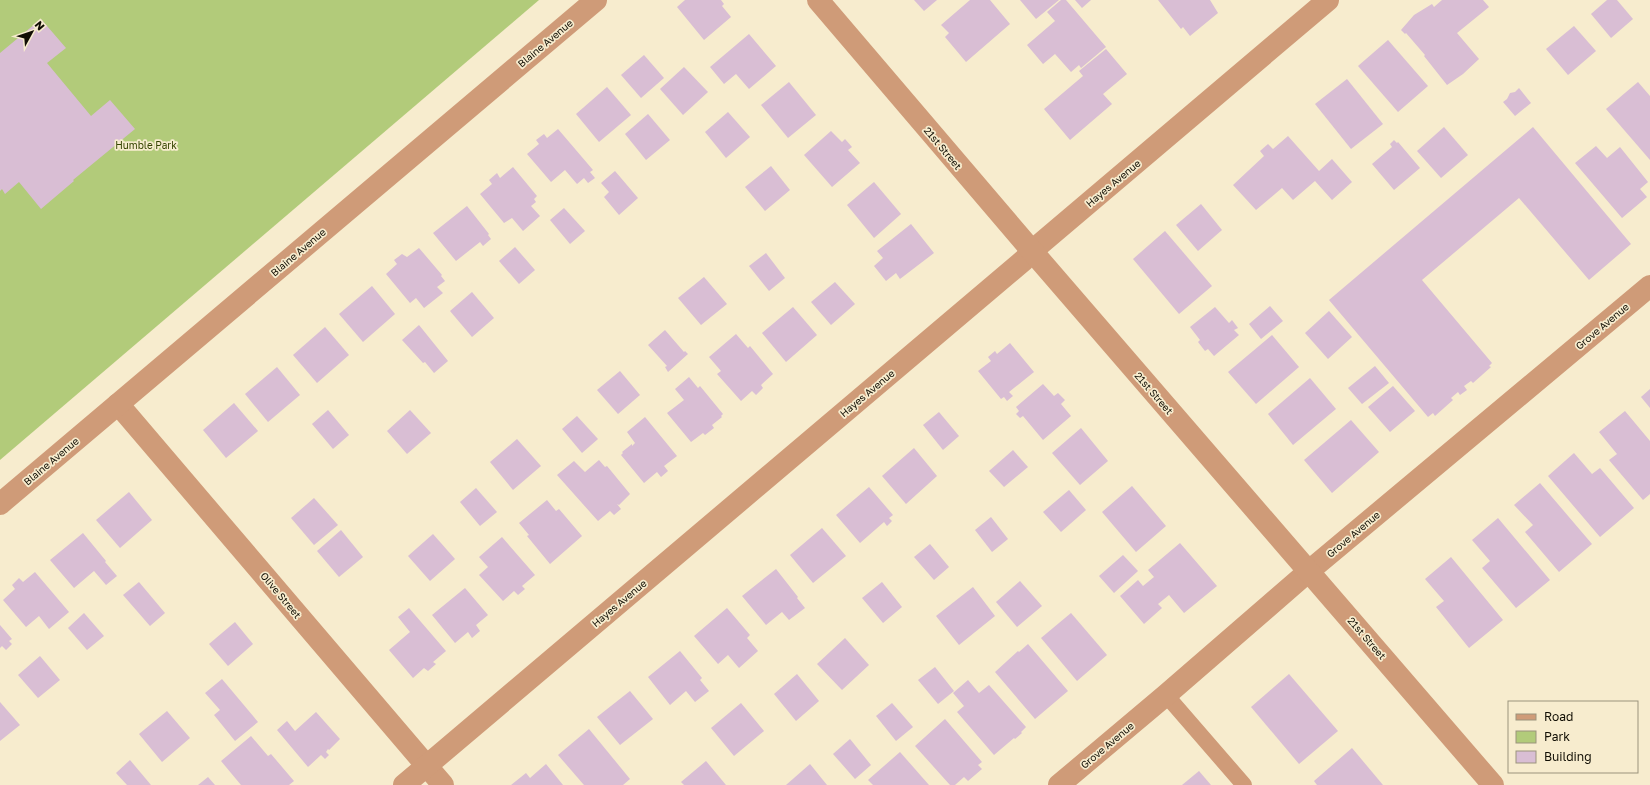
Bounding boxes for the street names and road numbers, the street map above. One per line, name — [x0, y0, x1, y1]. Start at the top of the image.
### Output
street label: Blaine Avenue — [515, 16, 575, 69]
street label: 21st Street — [922, 124, 964, 172]
street label: Hayes Avenue — [1083, 157, 1143, 209]
street label: Blaine Avenue — [268, 225, 328, 278]
street label: Grove Avenue — [1573, 300, 1631, 352]
street label: Hayes Avenue — [837, 367, 897, 419]
street label: 21st Street — [1132, 369, 1176, 417]
street label: Blaine Avenue — [21, 434, 81, 487]
street label: Grove Avenue — [1324, 508, 1382, 560]
street label: Olive Street — [258, 569, 304, 621]
street label: Hayes Avenue — [589, 577, 649, 629]
street label: 21st Street — [1345, 614, 1389, 662]
street label: Grove Avenue — [1078, 719, 1136, 771]

